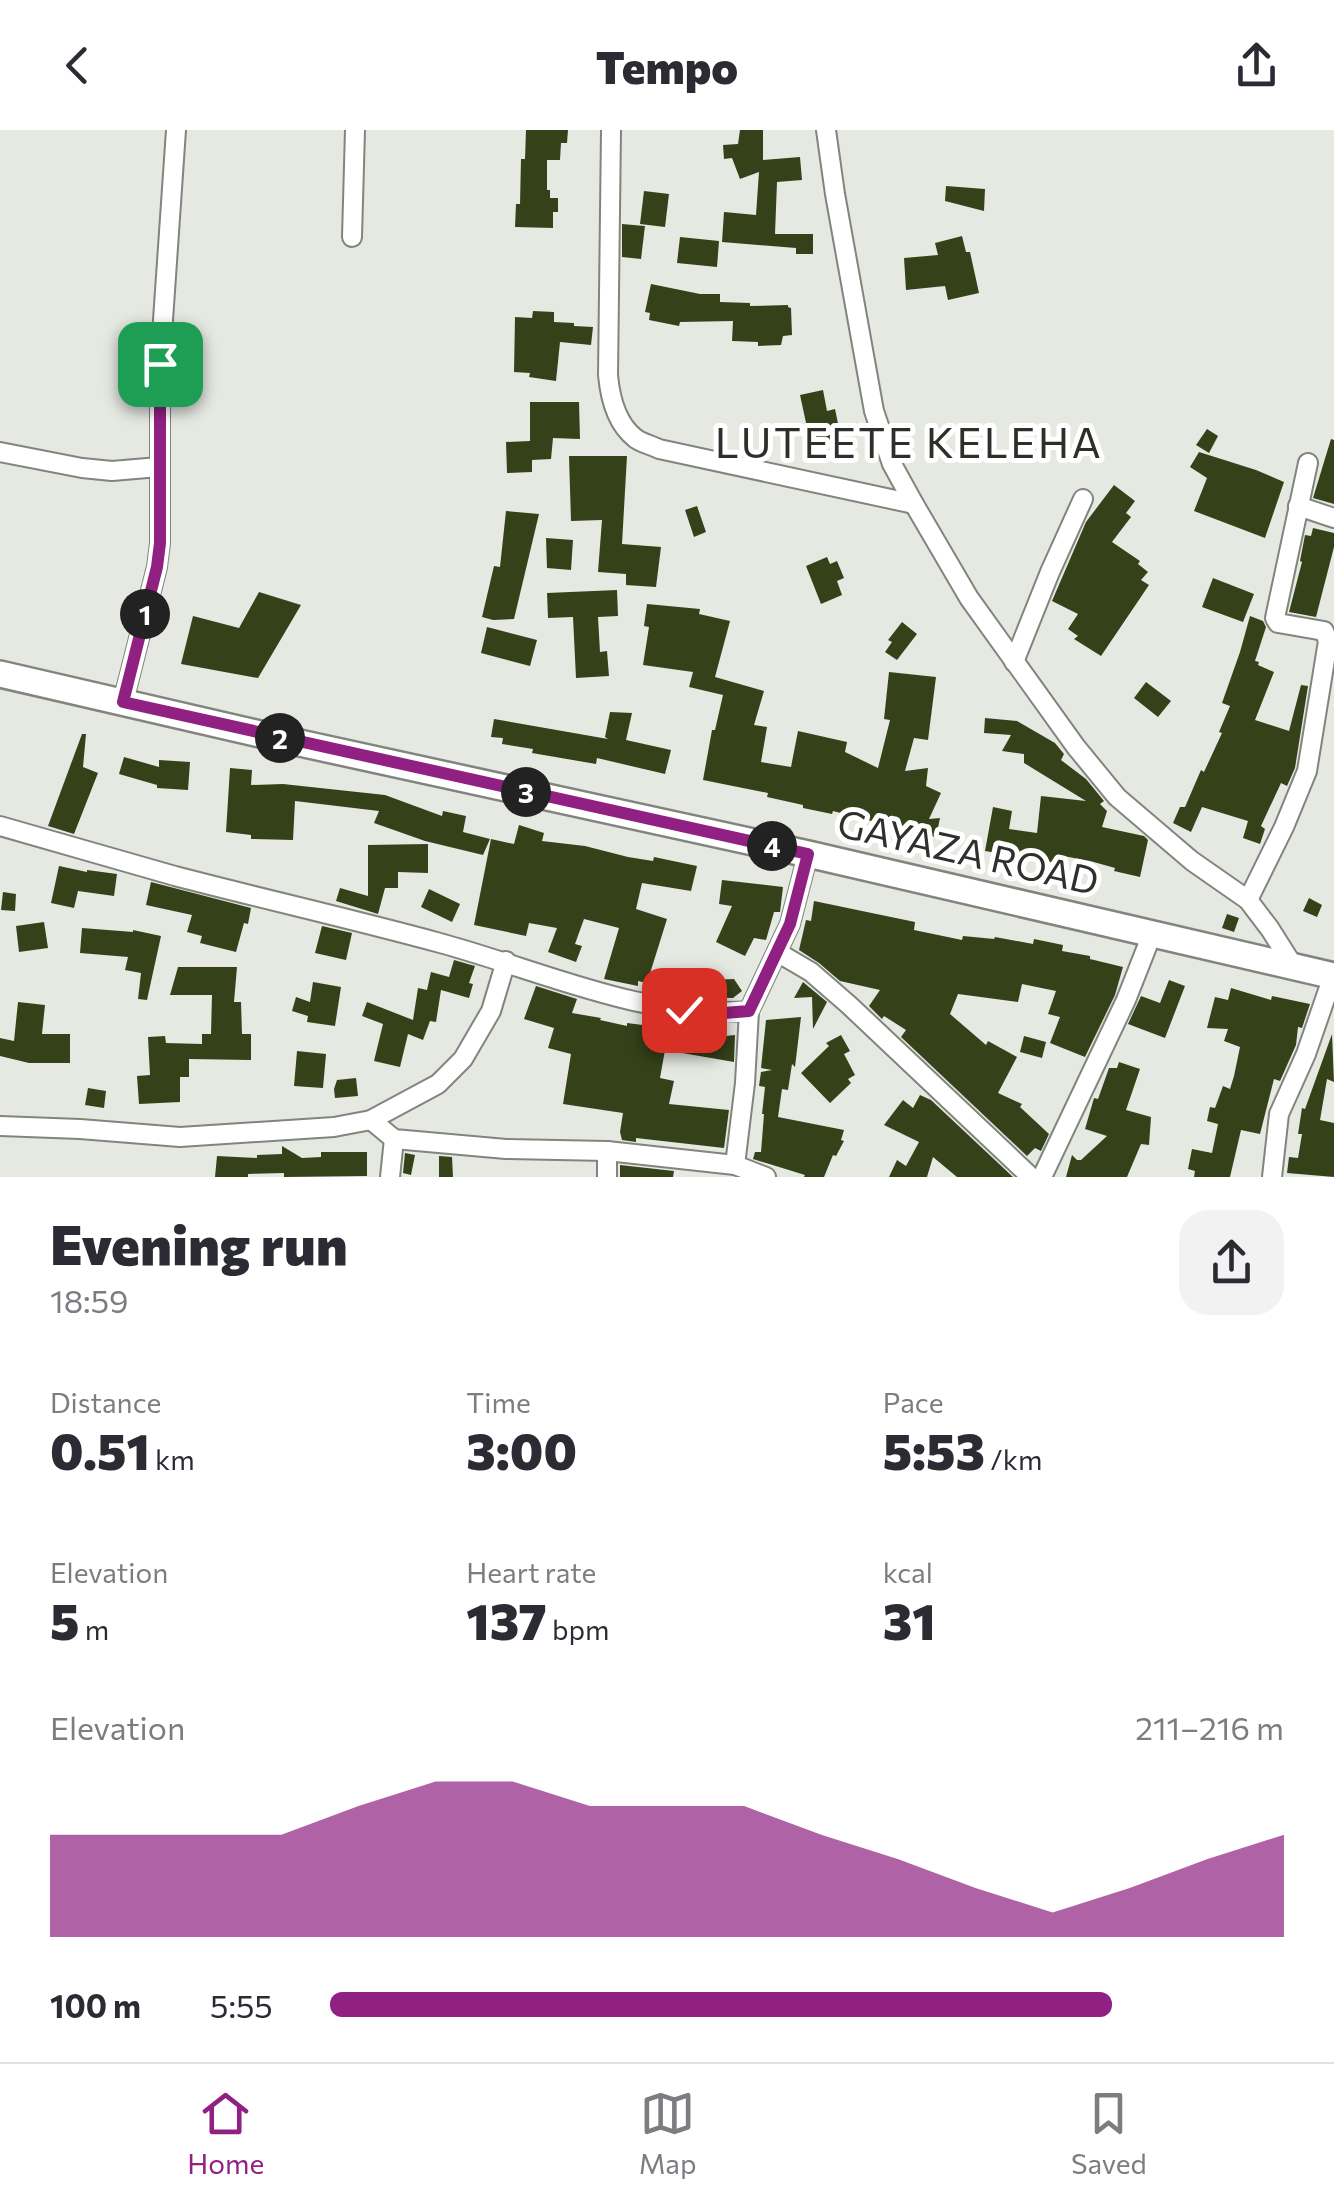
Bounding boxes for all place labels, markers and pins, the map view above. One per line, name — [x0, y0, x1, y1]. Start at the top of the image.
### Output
pin — [118, 322, 203, 407]
pin: 1 — [120, 589, 170, 639]
pin: 2 — [255, 713, 305, 763]
pin: 3 — [501, 767, 551, 817]
pin: 4 — [747, 821, 797, 871]
pin — [642, 968, 727, 1053]

